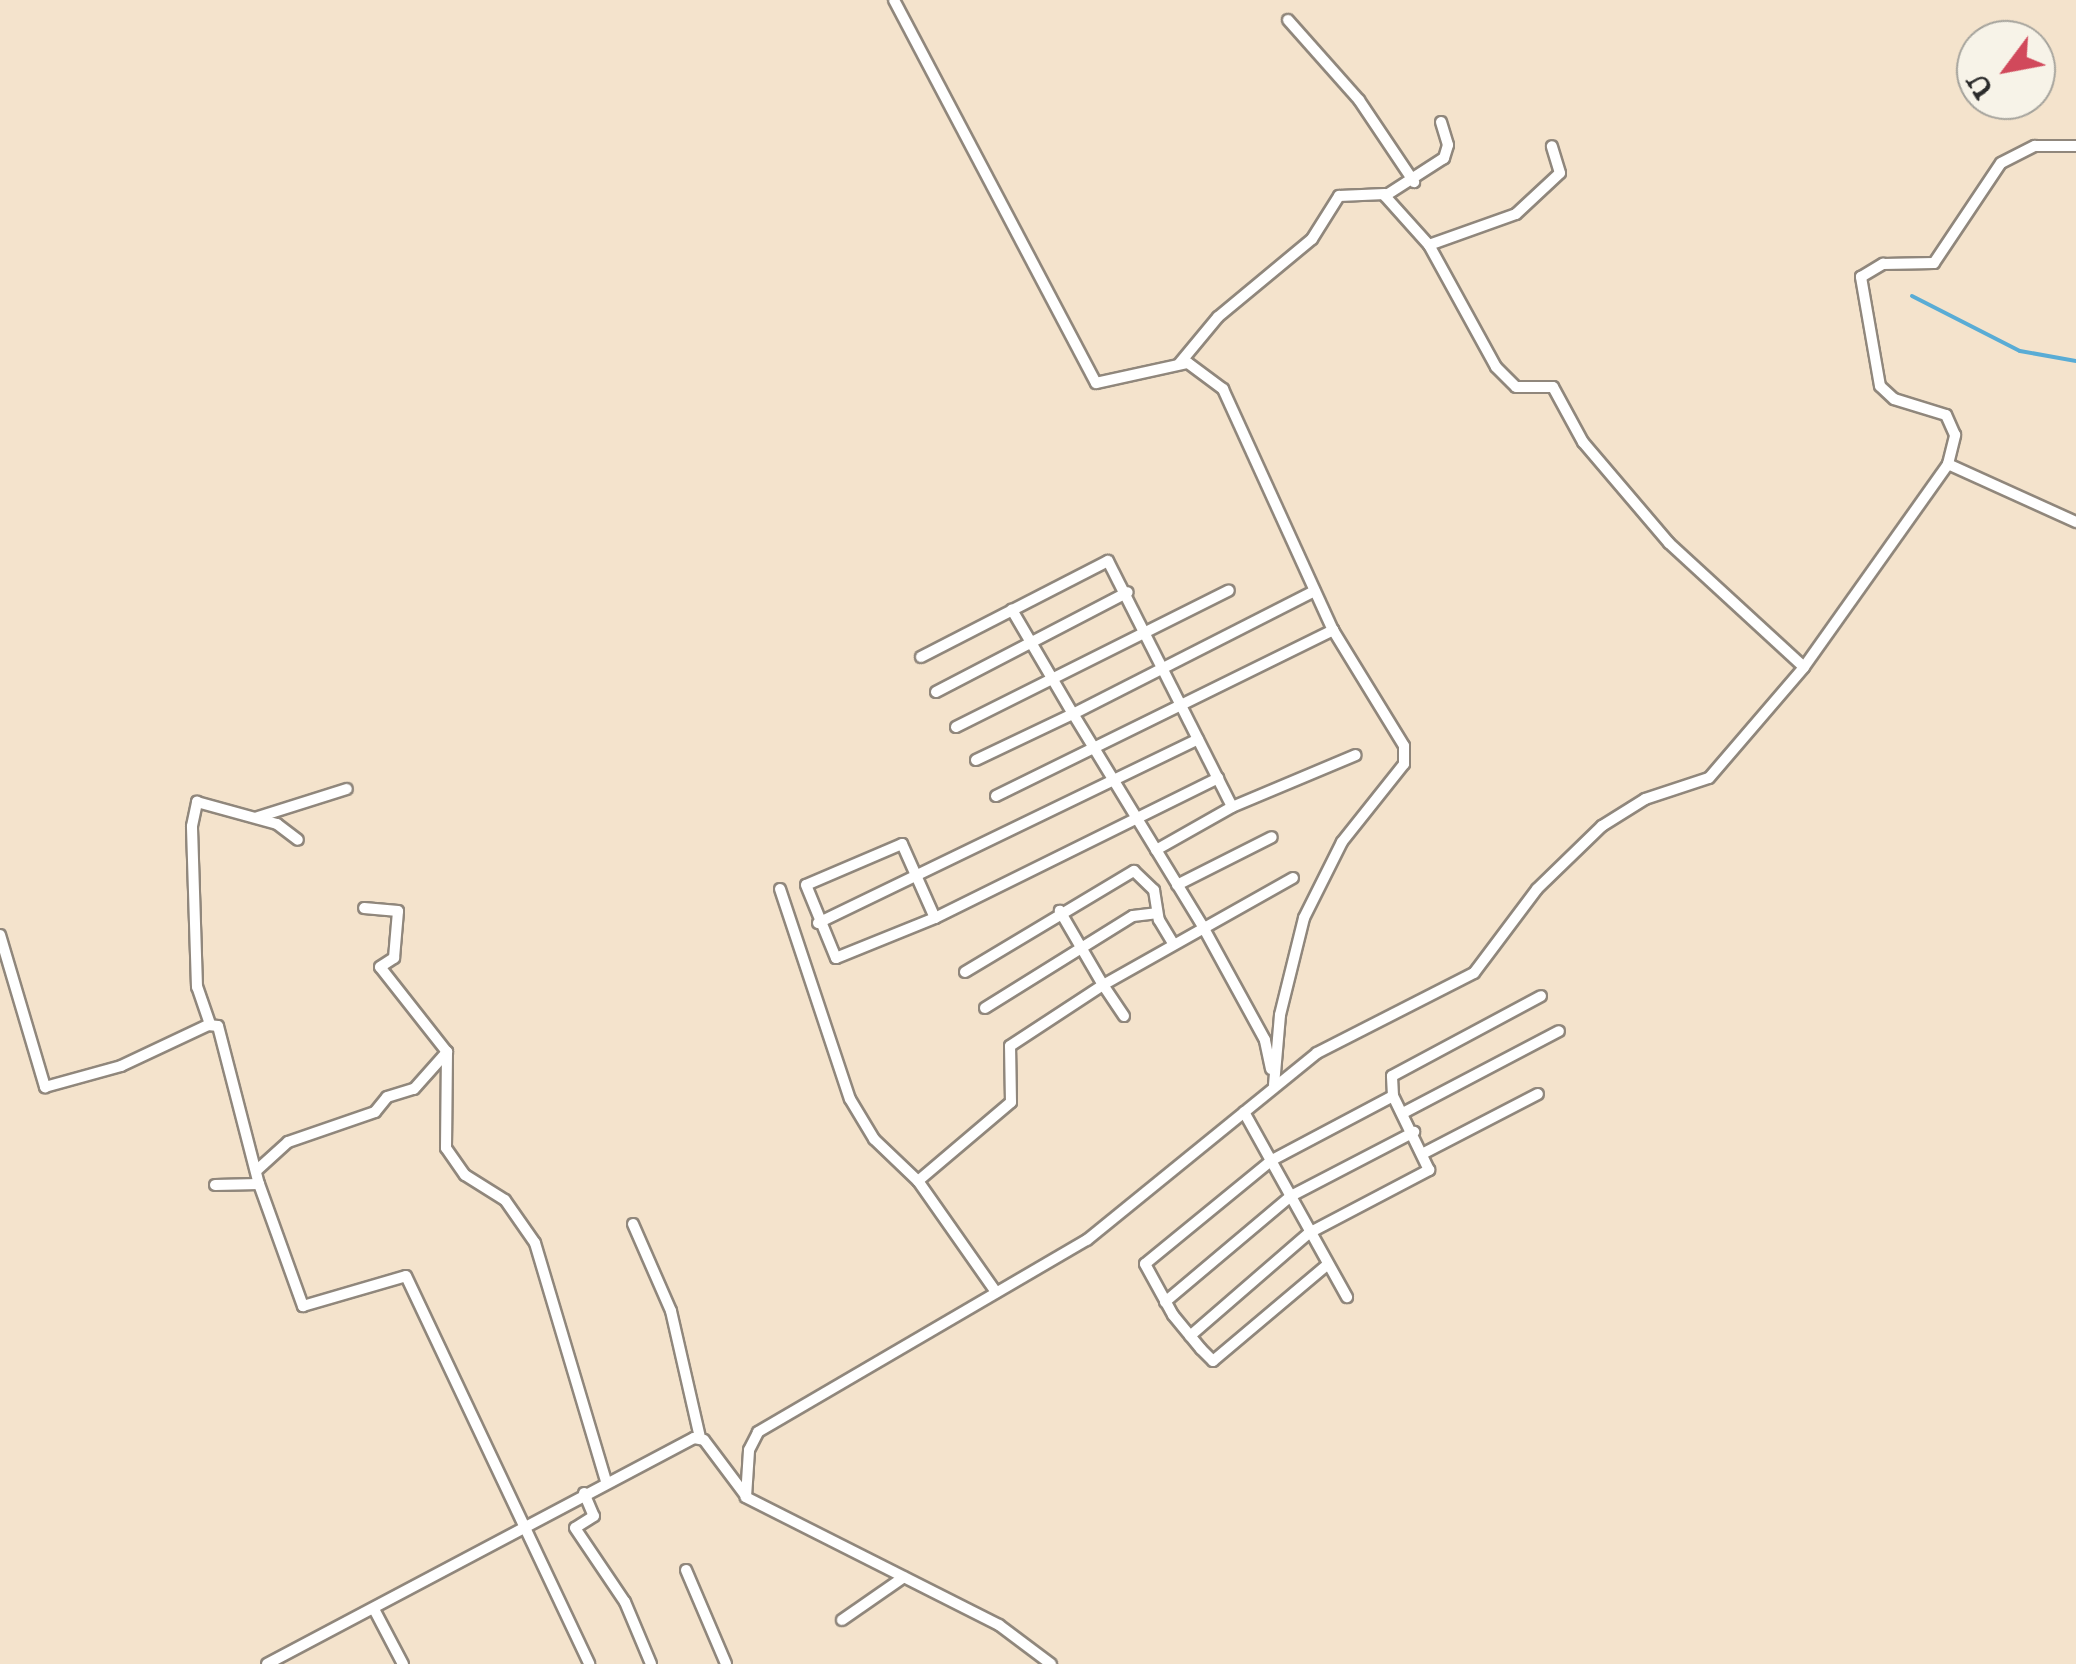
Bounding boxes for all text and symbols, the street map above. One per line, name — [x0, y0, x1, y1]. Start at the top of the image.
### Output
north arrow — [1956, 20, 2056, 120]
text: U — [1961, 66, 2003, 104]

